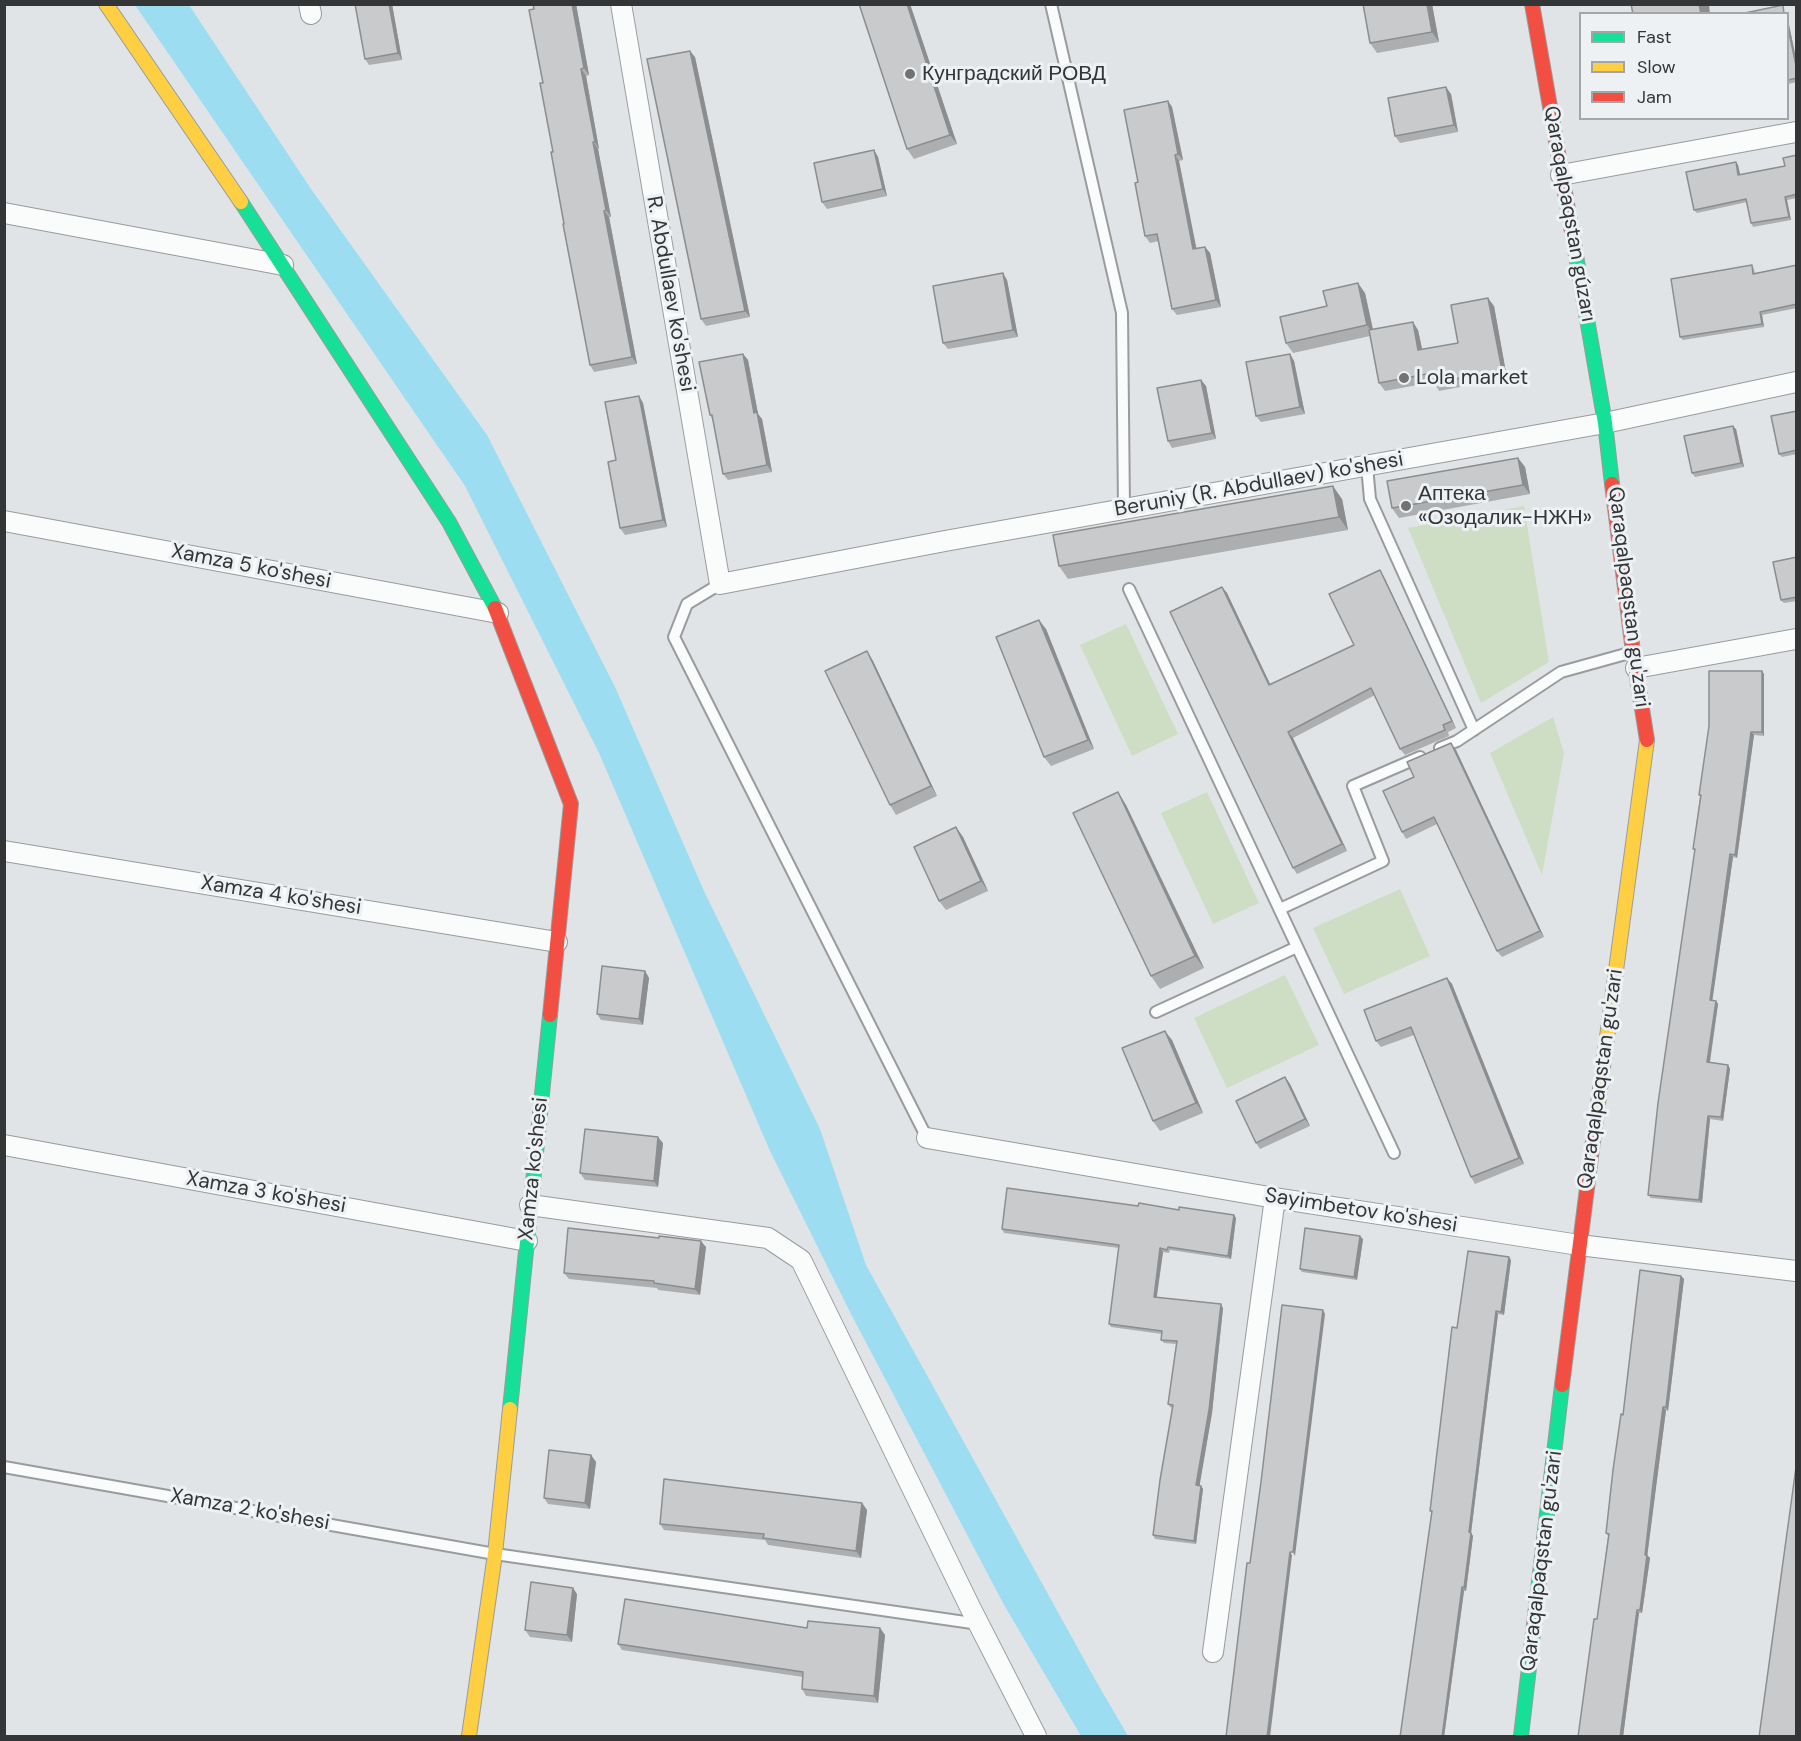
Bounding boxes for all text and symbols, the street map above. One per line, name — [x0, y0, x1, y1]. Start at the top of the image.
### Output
legend — [1579, 12, 1789, 120]
text: Fast — [1637, 25, 1672, 49]
text: Slow — [1637, 55, 1676, 79]
place label: Кунградский РОВД — [922, 61, 1106, 87]
marker: Кунградский РОВД — [903, 67, 917, 81]
text: Jam — [1637, 85, 1672, 109]
street label: Qaraqalpaqstan gúzarı — [1538, 104, 1600, 324]
street label: R. Abdullaev ko'shesi — [640, 194, 700, 394]
place label: Lola market — [1416, 365, 1528, 391]
marker: Lola market — [1397, 371, 1411, 385]
street label: Beruniy (R. Abdullaev) ko'shesi — [1113, 447, 1405, 523]
place label: Аптека «Озодалик-НЖН» — [1418, 481, 1592, 531]
street label: Qaraqalpaqstan gu'zari — [1602, 485, 1654, 709]
marker: Аптека «Озодалик-НЖН» — [1399, 499, 1413, 513]
street label: Xamza 5 ko'shesi — [169, 539, 333, 595]
street label: Xamza 4 ko'shesi — [199, 871, 363, 921]
street label: Qaraqalpaqstan gu'zari — [1573, 967, 1629, 1191]
street label: Xamza ko'shesi — [514, 1096, 554, 1242]
street label: Xamza 3 ko'shesi — [184, 1167, 348, 1219]
street label: Sayimbetov ko'shesi — [1263, 1183, 1459, 1239]
street label: Qaraqalpaqstan gu'zari — [1516, 1449, 1568, 1673]
street label: Xamza 2 ko'shesi — [168, 1484, 332, 1536]

